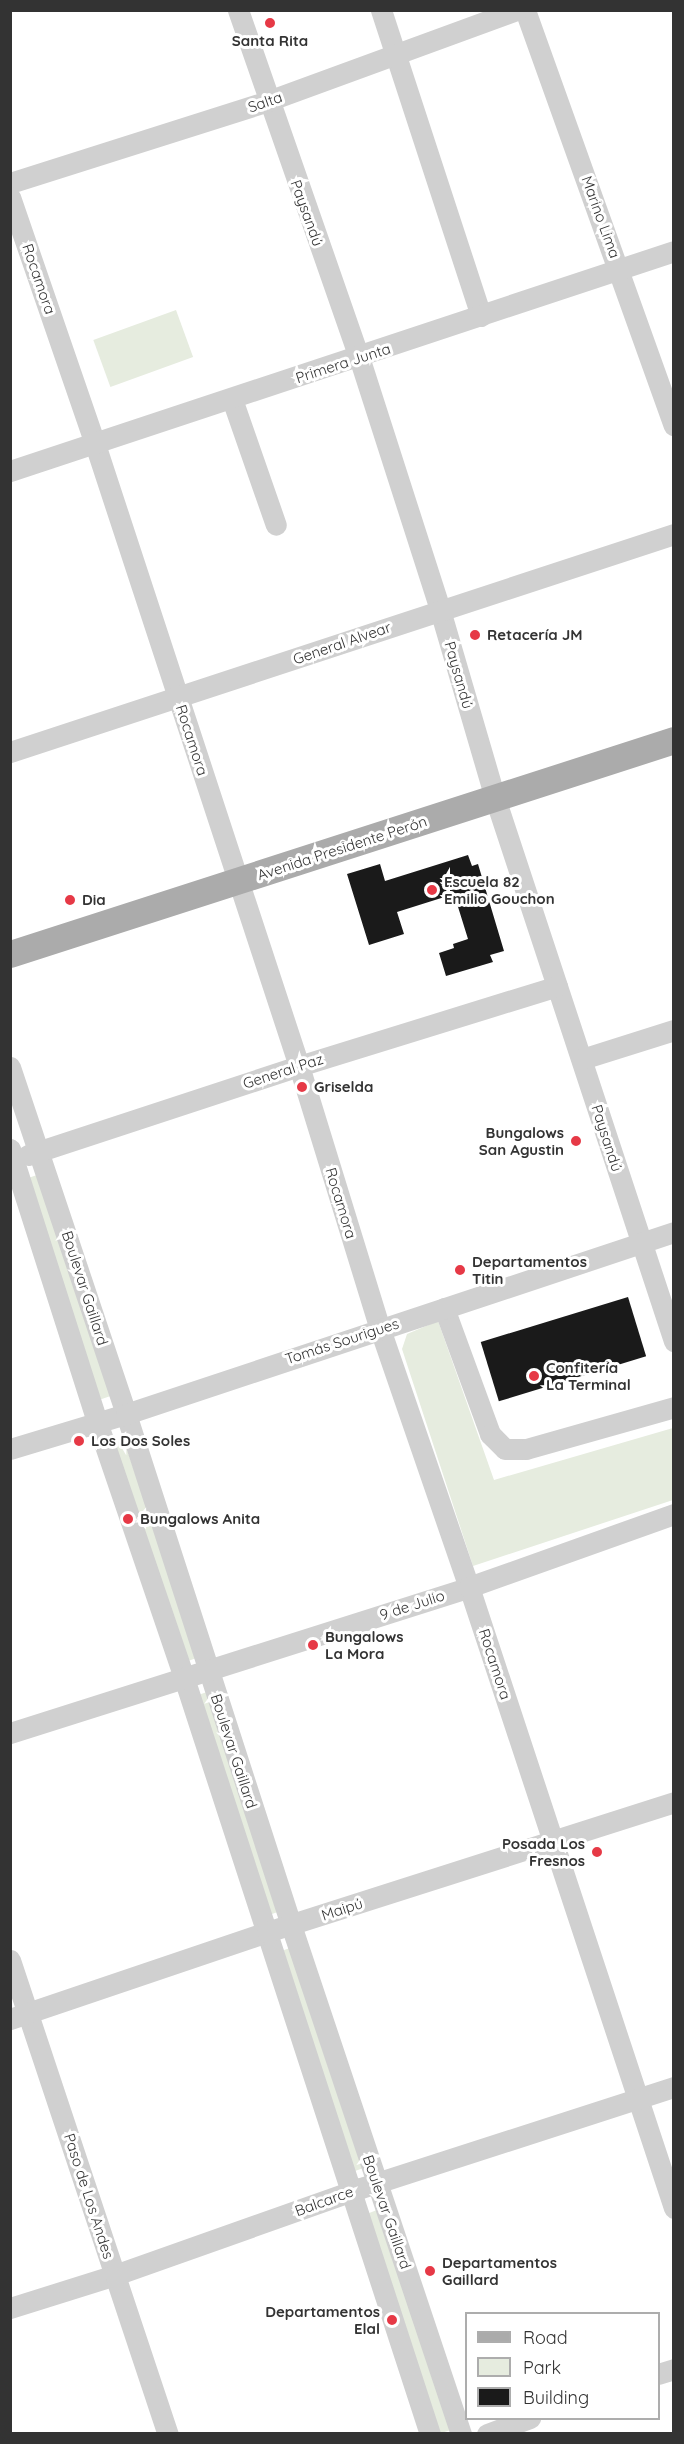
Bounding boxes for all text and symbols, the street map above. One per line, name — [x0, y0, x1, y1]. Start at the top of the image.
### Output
marker: Santa Rita — [263, 16, 277, 30]
place label: Santa Rita — [232, 32, 308, 50]
street label: Salta — [245, 88, 285, 116]
street label: Marino Lima — [578, 173, 624, 261]
street label: Paysandú — [287, 177, 327, 249]
street label: Rocamora — [19, 241, 59, 317]
street label: Primera Junta — [293, 339, 393, 387]
street label: General Alvear — [291, 618, 393, 668]
place label: Retacería JM — [487, 626, 583, 644]
marker: Retacería JM — [468, 628, 482, 642]
street label: Paysandú — [441, 639, 477, 711]
street label: Rocamora — [172, 702, 212, 778]
street label: Avenida Presidente Perón — [255, 812, 429, 884]
place label: Escuela 82 Emilio Gouchon — [444, 872, 555, 907]
marker: Escuela 82 Emilio Gouchon — [425, 883, 439, 897]
place label: Dia — [82, 891, 106, 909]
marker: Dia — [63, 893, 77, 907]
street label: General Paz — [241, 1050, 325, 1092]
place label: Griselda — [314, 1078, 373, 1096]
marker: Griselda — [295, 1080, 309, 1094]
street label: Paysandú — [588, 1102, 626, 1174]
place label: Bungalows San Agustin — [479, 1123, 564, 1158]
marker: Bungalows San Agustin — [569, 1134, 583, 1148]
street label: Rocamora — [322, 1165, 360, 1241]
street label: Boulevar Gaillard — [58, 1228, 112, 1348]
place label: Departamentos Titin — [472, 1252, 587, 1287]
marker: Departamentos Titin — [453, 1263, 467, 1277]
street label: Tomás Sourigues — [283, 1314, 401, 1368]
place label: Confitería La Terminal — [546, 1358, 631, 1393]
marker: Confitería La Terminal — [527, 1369, 541, 1383]
place label: Los Dos Soles — [91, 1432, 190, 1450]
marker: Los Dos Soles — [72, 1434, 86, 1448]
place label: Bungalows Anita — [140, 1510, 260, 1528]
marker: Bungalows Anita — [121, 1512, 135, 1526]
street label: 9 de Julio — [377, 1586, 447, 1624]
street label: Rocamora — [475, 1626, 515, 1702]
place label: Bungalows La Mora — [325, 1627, 403, 1662]
marker: Bungalows La Mora — [306, 1638, 320, 1652]
street label: Boulevar Gaillard — [207, 1691, 261, 1811]
place label: Posada Los Fresnos — [502, 1834, 585, 1869]
marker: Posada Los Fresnos — [590, 1845, 604, 1859]
street label: Maipú — [319, 1894, 365, 1924]
street label: Paso de Los Andes — [60, 2131, 118, 2261]
street label: Boulevar Gaillard — [359, 2153, 415, 2271]
street label: Balcarce — [292, 2182, 356, 2220]
place label: Departamentos Gaillard — [442, 2253, 557, 2288]
marker: Departamentos Gaillard — [423, 2264, 437, 2278]
place label: Departamentos Elal — [265, 2302, 380, 2337]
legend — [465, 2312, 660, 2420]
marker: Departamentos Elal — [385, 2313, 399, 2327]
text: Road — [523, 2326, 568, 2349]
text: Park — [523, 2356, 561, 2379]
text: Building — [523, 2386, 589, 2409]

